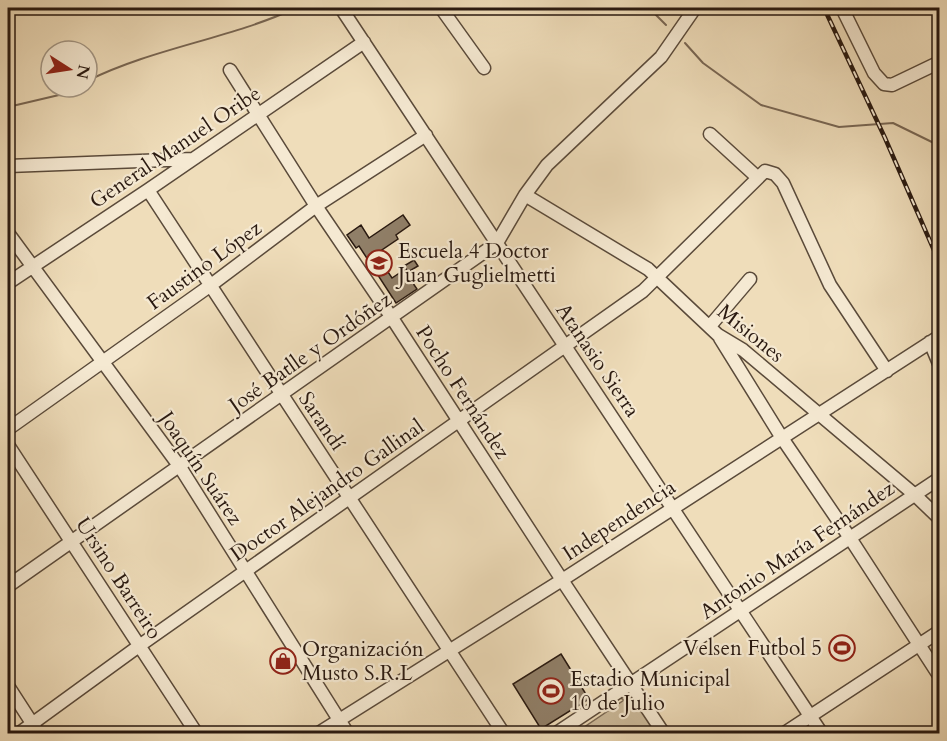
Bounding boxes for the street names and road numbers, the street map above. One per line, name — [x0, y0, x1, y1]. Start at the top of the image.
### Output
street label: General Manuel Oribe — [84, 79, 267, 216]
street label: Faustino López — [141, 214, 268, 317]
street label: José Batlle y Ordóñez — [221, 285, 398, 421]
street label: Atanasio Sierra — [549, 297, 646, 423]
street label: Misiones — [711, 297, 790, 369]
street label: Pocho Fernández — [408, 320, 517, 465]
street label: Sarandí — [291, 386, 352, 457]
street label: Joaquín Suárez — [150, 403, 250, 531]
street label: Doctor Alejandro Gallinal — [225, 412, 430, 568]
street label: Independencia — [557, 473, 682, 568]
street label: Antonio María Fernández — [694, 474, 901, 626]
street label: Ursino Barreiro — [68, 512, 169, 645]

